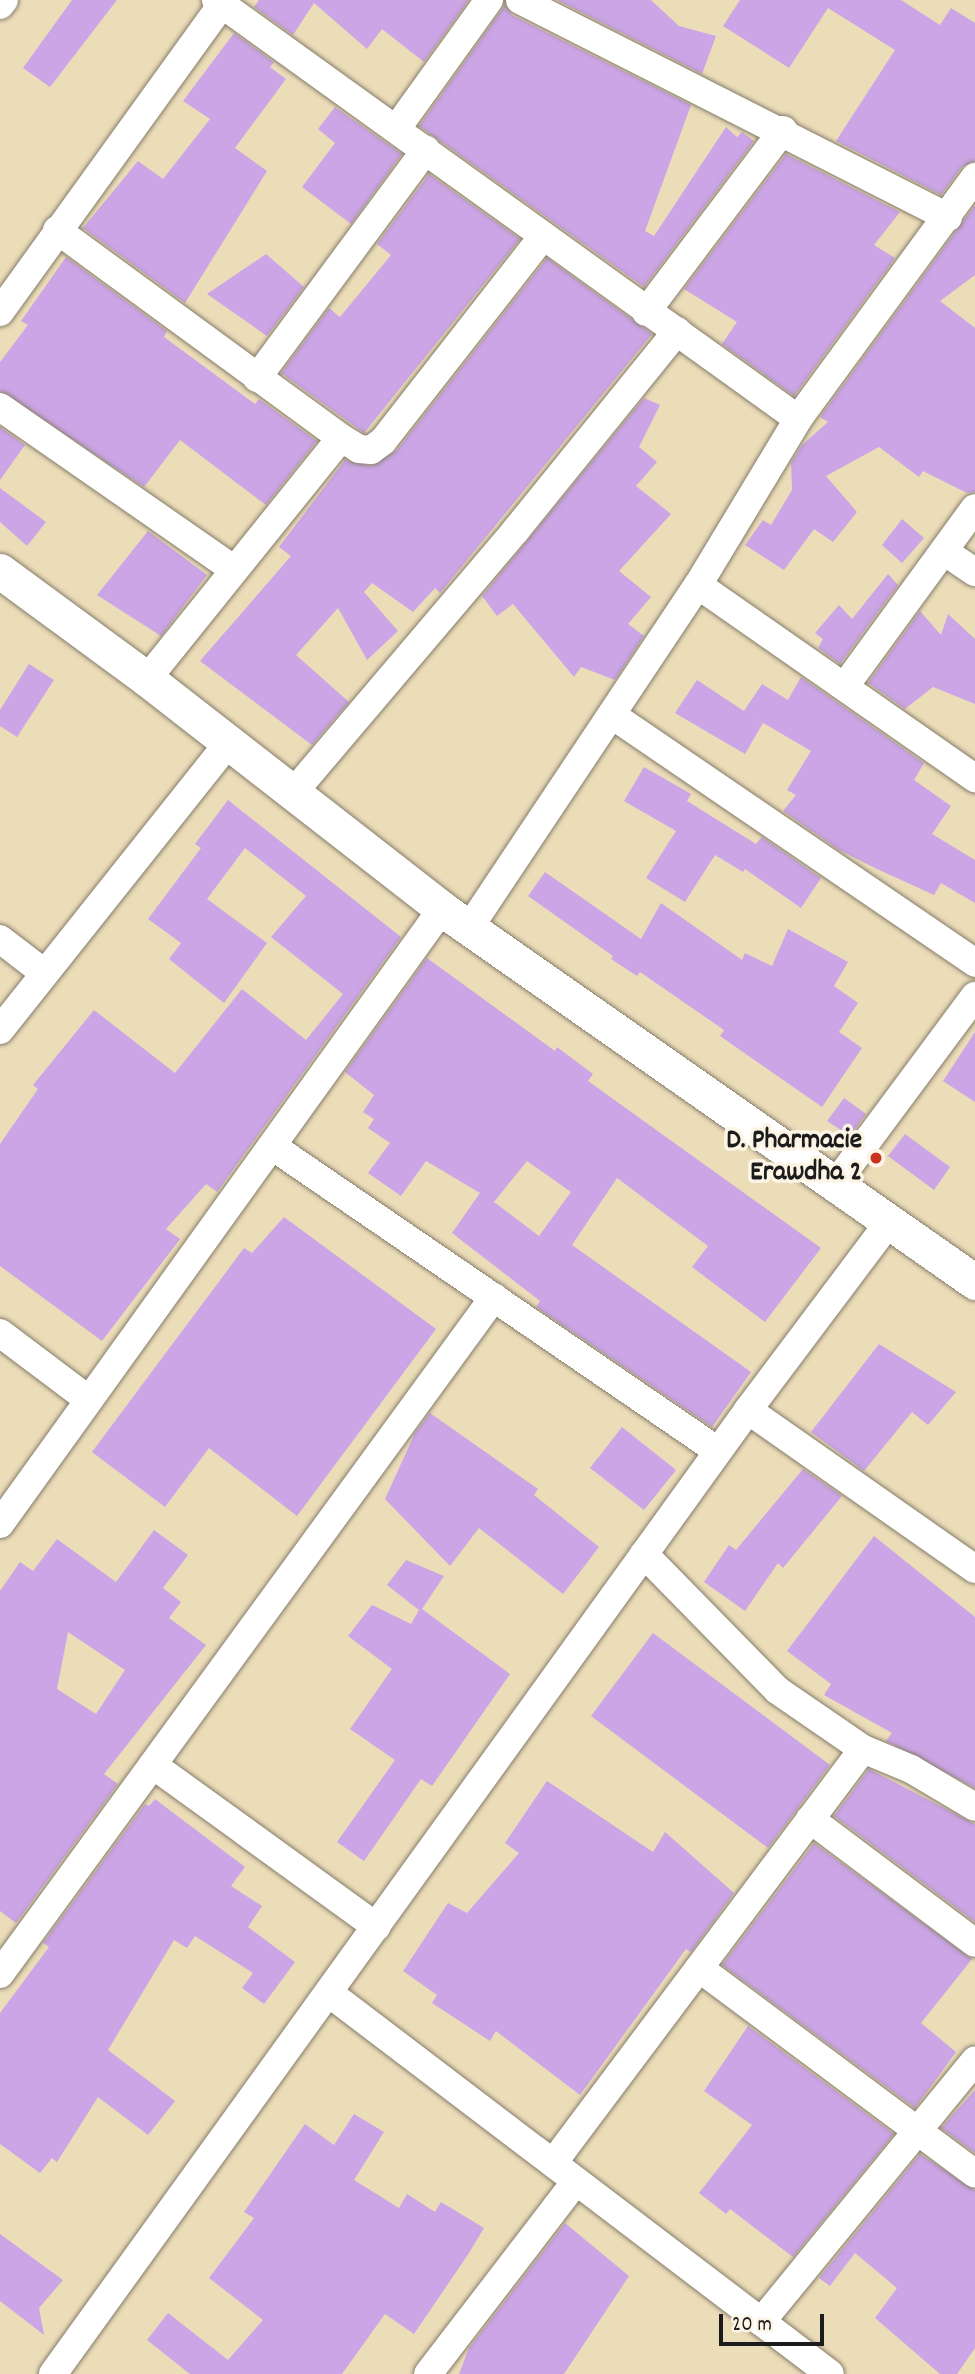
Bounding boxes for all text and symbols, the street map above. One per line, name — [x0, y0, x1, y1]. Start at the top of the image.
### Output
place label: D. Pharmacie Erawdha 2 — [726, 1125, 862, 1191]
marker: D. Pharmacie Erawdha 2 — [868, 1150, 884, 1166]
scale bar — [723, 2300, 828, 2344]
text: 20 m — [732, 2311, 772, 2341]

